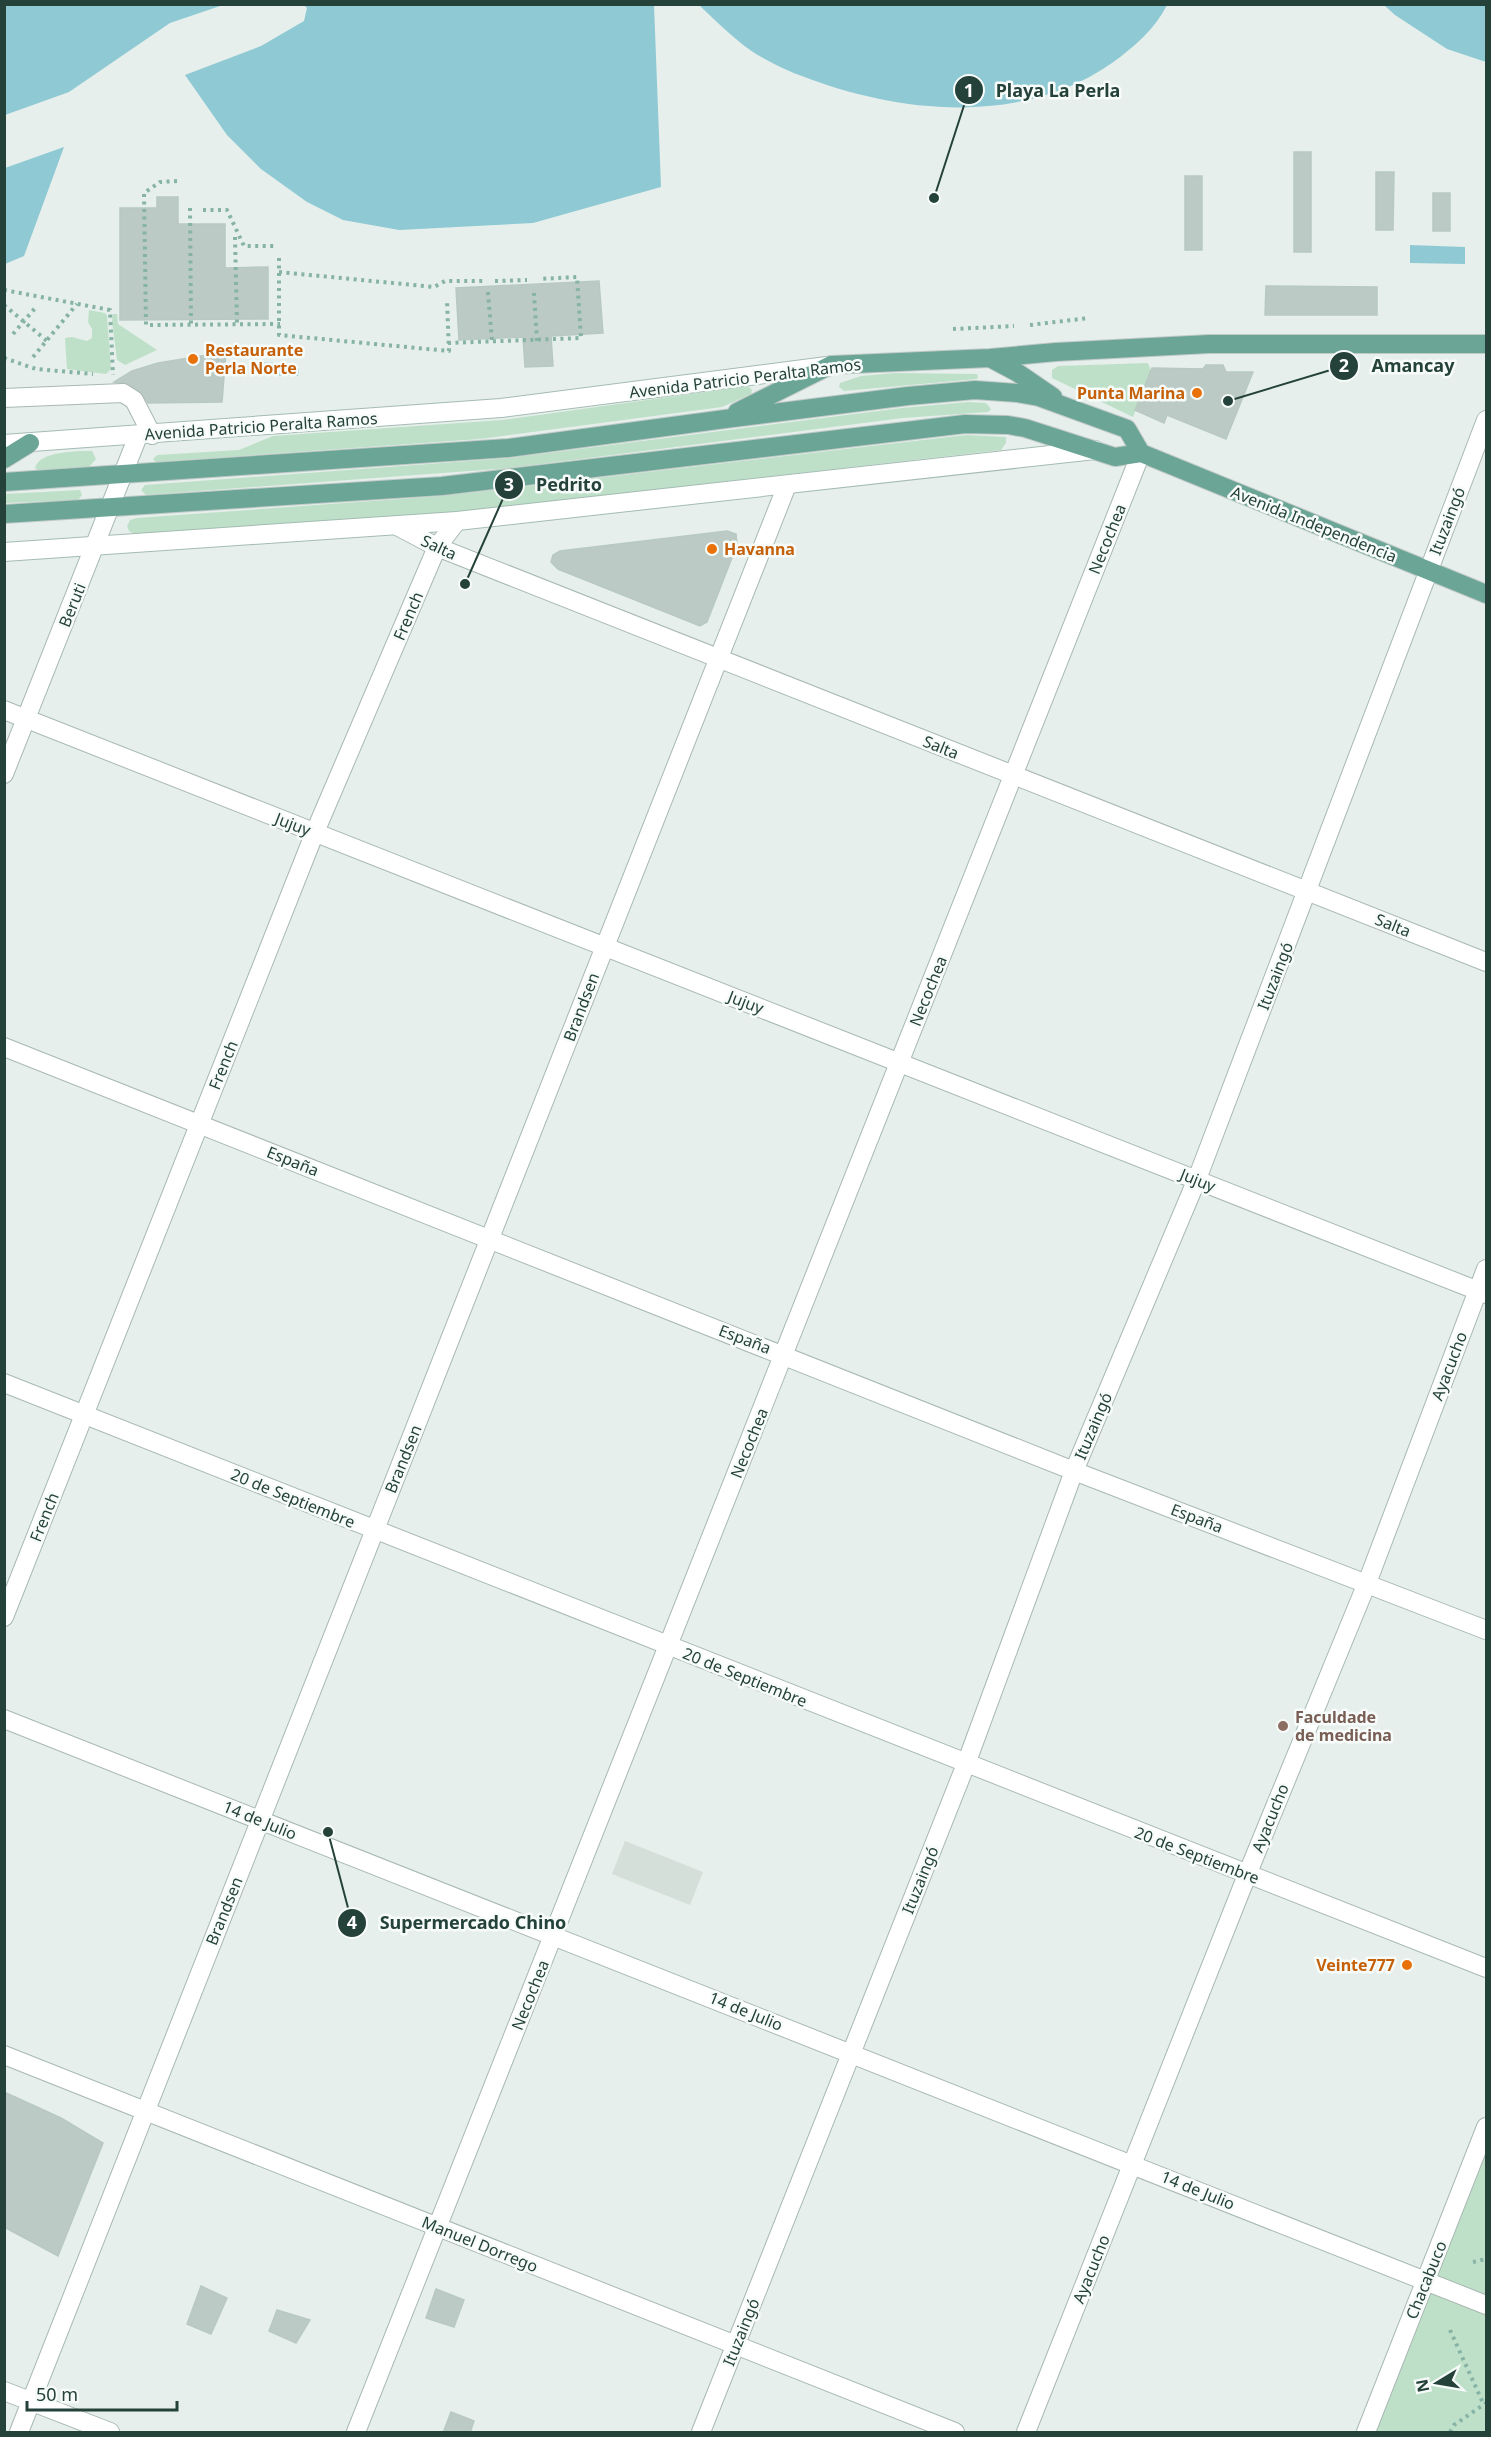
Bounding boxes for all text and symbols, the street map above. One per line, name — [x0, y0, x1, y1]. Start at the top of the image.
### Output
callout: Playa La Perla — [954, 72, 1133, 108]
text: 1 — [964, 78, 974, 102]
text: Playa La Perla — [996, 78, 1120, 102]
place label: Restaurante Perla Norte — [205, 339, 303, 379]
callout: Amancay — [1329, 348, 1466, 384]
marker: Restaurante Perla Norte — [186, 352, 200, 366]
street label: Avenida Patricio Peralta Ramos — [628, 353, 862, 403]
text: 2 — [1339, 353, 1349, 377]
text: Amancay — [1372, 353, 1455, 377]
place label: Punta Marina — [1077, 382, 1185, 404]
marker: Punta Marina — [1190, 386, 1204, 400]
street label: Avenida Patricio Peralta Ramos — [144, 407, 378, 445]
callout: Pedrito — [494, 467, 614, 503]
text: 3 — [504, 472, 514, 496]
text: Pedrito — [536, 472, 602, 496]
street label: Avenida Independencia — [1228, 481, 1400, 567]
street label: Ituzaingó — [1424, 484, 1470, 558]
street label: Necochea — [1083, 501, 1131, 577]
street label: Salta — [418, 529, 460, 565]
place label: Havanna — [724, 538, 795, 560]
marker: Havanna — [705, 542, 719, 556]
street label: Beruti — [53, 580, 91, 630]
street label: French — [388, 588, 428, 644]
street label: Salta — [920, 730, 962, 764]
street label: Jujuy — [270, 806, 315, 841]
street label: Salta — [1372, 908, 1414, 942]
street label: Ituzaingó — [1252, 939, 1298, 1013]
street label: Necochea — [904, 953, 952, 1029]
street label: Brandsen — [558, 969, 604, 1045]
street label: Jujuy — [723, 984, 768, 1019]
street label: French — [203, 1037, 243, 1093]
street label: España — [264, 1141, 322, 1181]
street label: Jujuy — [1175, 1162, 1220, 1197]
street label: España — [716, 1319, 774, 1359]
street label: Ayacucho — [1426, 1328, 1472, 1404]
street label: Ituzaingó — [1069, 1389, 1117, 1463]
street label: Necochea — [725, 1405, 773, 1481]
street label: Brandsen — [379, 1422, 427, 1496]
street label: 20 de Septiembre — [228, 1463, 358, 1533]
street label: French — [24, 1489, 64, 1545]
street label: España — [1168, 1498, 1226, 1538]
street label: 20 de Septiembre — [680, 1642, 810, 1712]
place label: Faculdade de medicina — [1295, 1706, 1392, 1746]
marker: Faculdade de medicina — [1276, 1719, 1290, 1733]
street label: Ayacucho — [1246, 1780, 1294, 1856]
street label: 14 de Julio — [220, 1795, 300, 1845]
street label: 20 de Septiembre — [1131, 1821, 1263, 1889]
street label: Ituzaingó — [896, 1843, 944, 1917]
street label: Brandsen — [200, 1874, 248, 1948]
callout: Supermercado Chino — [337, 1905, 578, 1941]
text: 4 — [347, 1910, 357, 1934]
text: Supermercado Chino — [380, 1910, 566, 1934]
place label: Veinte777 — [1316, 1954, 1395, 1976]
street label: Necochea — [506, 1957, 554, 2033]
marker: Veinte777 — [1400, 1958, 1414, 1972]
street label: 14 de Julio — [706, 1986, 786, 2036]
street label: 14 de Julio — [1158, 2165, 1238, 2215]
street label: Manuel Dorrego — [419, 2211, 541, 2277]
street label: Ayacucho — [1067, 2231, 1115, 2307]
street label: Chacabuco — [1400, 2238, 1452, 2322]
street label: Ituzaingó — [717, 2295, 765, 2369]
north arrow — [1407, 2353, 1467, 2413]
scale bar — [27, 2374, 177, 2412]
text: N — [1410, 2377, 1434, 2394]
text: 50 m — [36, 2382, 78, 2406]

